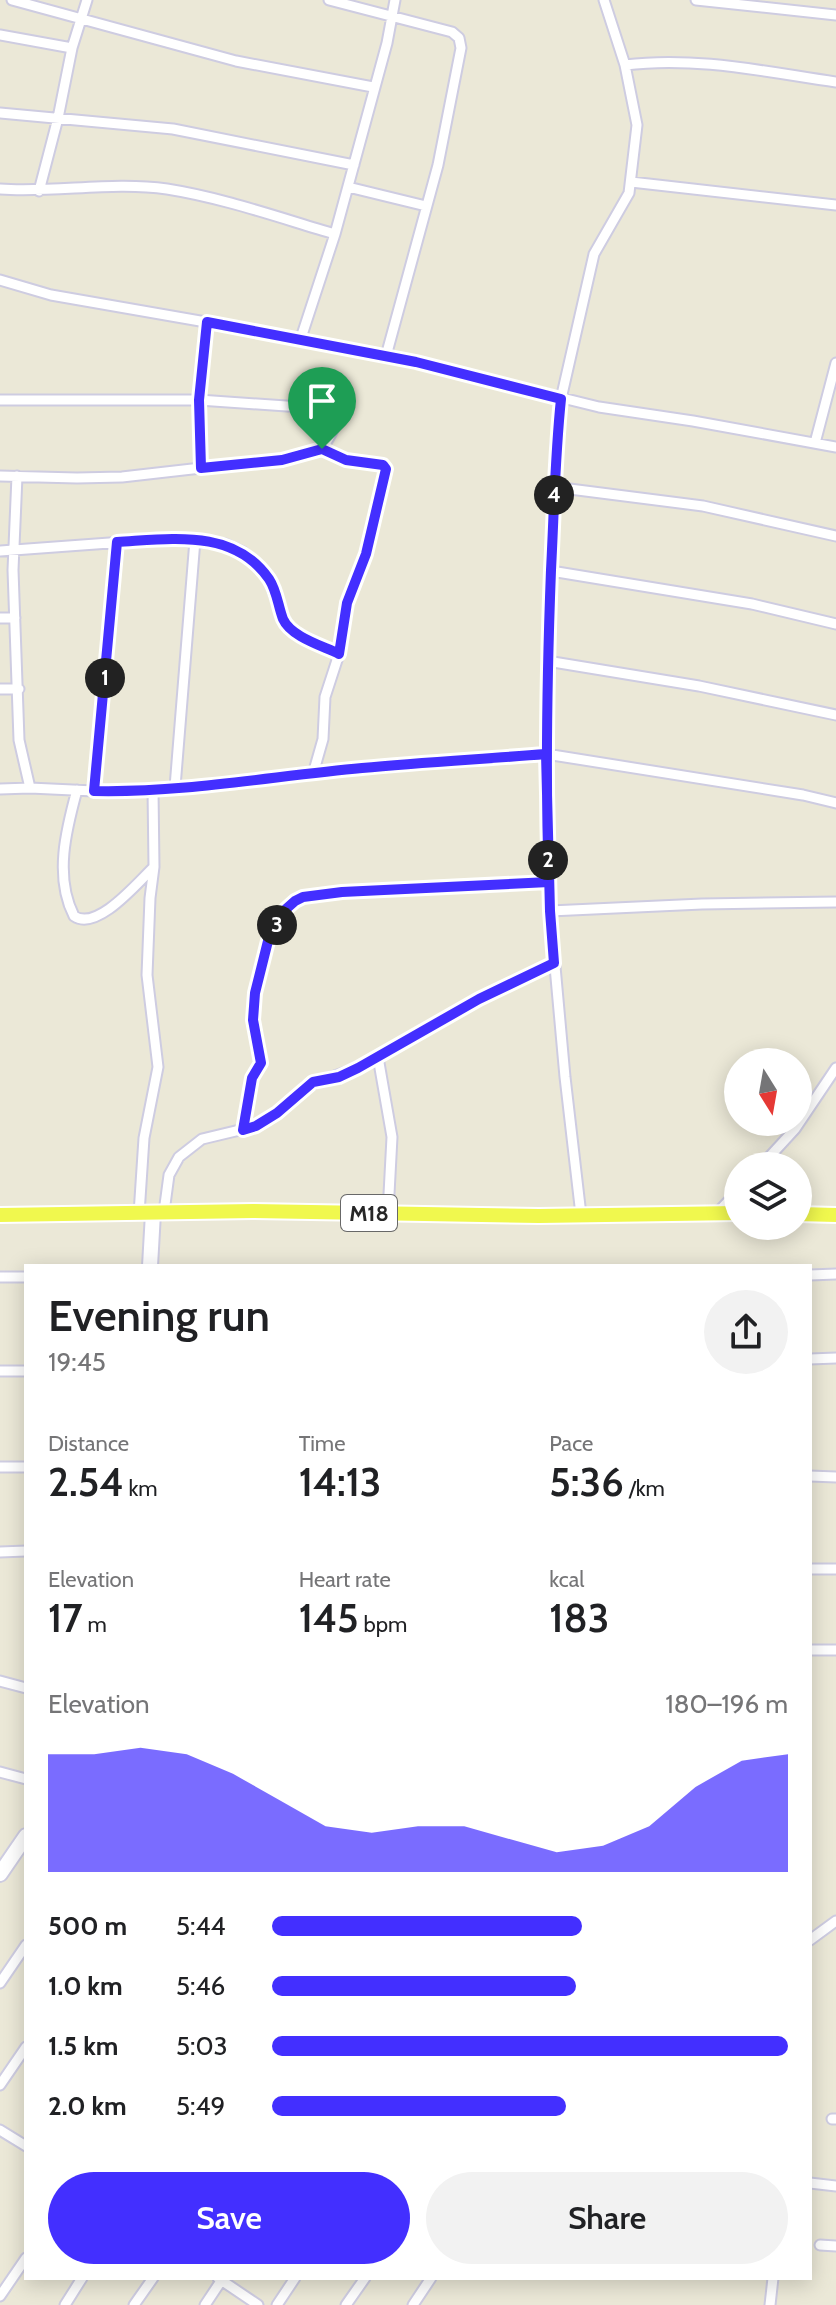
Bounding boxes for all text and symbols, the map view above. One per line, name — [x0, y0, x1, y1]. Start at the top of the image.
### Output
pin — [288, 367, 356, 449]
icon: arrive — [300, 379, 344, 423]
pin: 4 — [534, 475, 574, 515]
text: 4 — [547, 481, 561, 508]
pin: 1 — [85, 658, 125, 698]
text: 1 — [101, 664, 109, 691]
pin: 2 — [528, 840, 568, 880]
text: 2 — [542, 846, 554, 873]
pin: 3 — [257, 905, 297, 945]
text: 3 — [271, 911, 283, 938]
north arrow — [724, 1048, 812, 1136]
map controls — [724, 1048, 812, 1240]
button: layers — [724, 1152, 812, 1240]
road number: M18 — [341, 1195, 397, 1231]
text: Evening run — [48, 1289, 270, 1342]
button: share — [704, 1290, 788, 1374]
text: 19:45 — [48, 1346, 106, 1378]
text: Distance — [48, 1430, 129, 1457]
text: Time — [299, 1430, 345, 1457]
text: Pace — [549, 1430, 593, 1457]
text: 2.54 — [48, 1457, 124, 1506]
text: 14:13 — [299, 1457, 381, 1506]
text: 5:36 — [549, 1457, 624, 1506]
text: km — [124, 1475, 158, 1502]
text: /km — [624, 1475, 665, 1502]
text: Elevation — [48, 1566, 134, 1593]
text: Heart rate — [299, 1566, 391, 1593]
text: kcal — [549, 1566, 584, 1593]
text: 17 — [48, 1593, 82, 1642]
text: 145 — [299, 1593, 359, 1642]
text: 183 — [549, 1593, 609, 1642]
text: m — [82, 1611, 107, 1638]
text: bpm — [359, 1611, 407, 1638]
text: Elevation — [48, 1688, 150, 1720]
text: 180–196 m — [665, 1688, 788, 1720]
text: 500 m — [48, 1910, 127, 1942]
text: 5:44 — [176, 1910, 226, 1942]
text: 1.0 km — [48, 1970, 123, 2002]
text: 5:46 — [176, 1970, 225, 2002]
text: 1.5 km — [48, 2030, 118, 2062]
text: 5:03 — [176, 2030, 228, 2062]
text: 2.0 km — [48, 2090, 127, 2122]
text: 5:49 — [176, 2090, 225, 2122]
button: Save — [48, 2172, 410, 2264]
button: Share — [426, 2172, 788, 2264]

